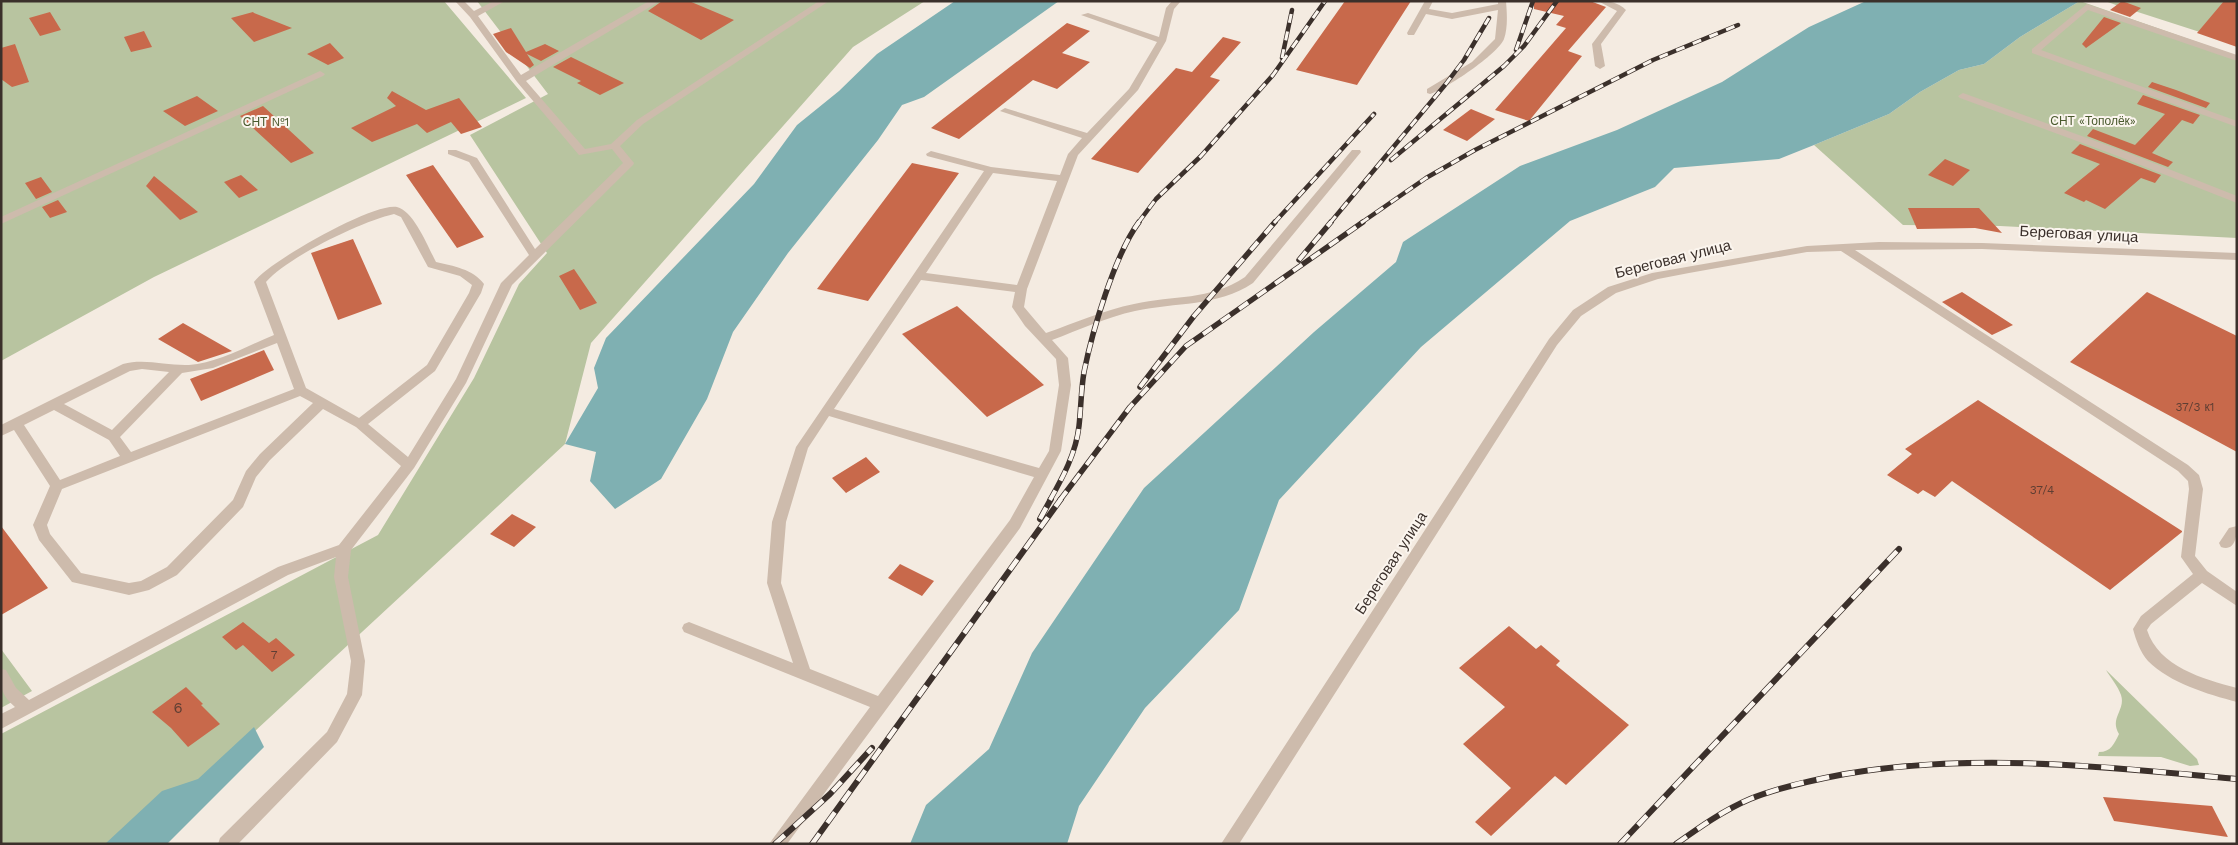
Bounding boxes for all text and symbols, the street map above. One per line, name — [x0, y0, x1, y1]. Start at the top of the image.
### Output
park label: СНТ «Тополёк» — [2050, 114, 2136, 128]
park label: СНТ №1 — [243, 115, 289, 129]
street label: Береговая улица — [2019, 222, 2140, 246]
street label: Береговая улица — [1613, 236, 1734, 282]
house number: 37/3 к1 — [2176, 400, 2214, 414]
house number: 37/4 — [2030, 483, 2054, 497]
street label: Береговая улица — [1351, 508, 1431, 618]
house number: 7 — [271, 648, 278, 662]
house number: 6 — [173, 699, 183, 717]

